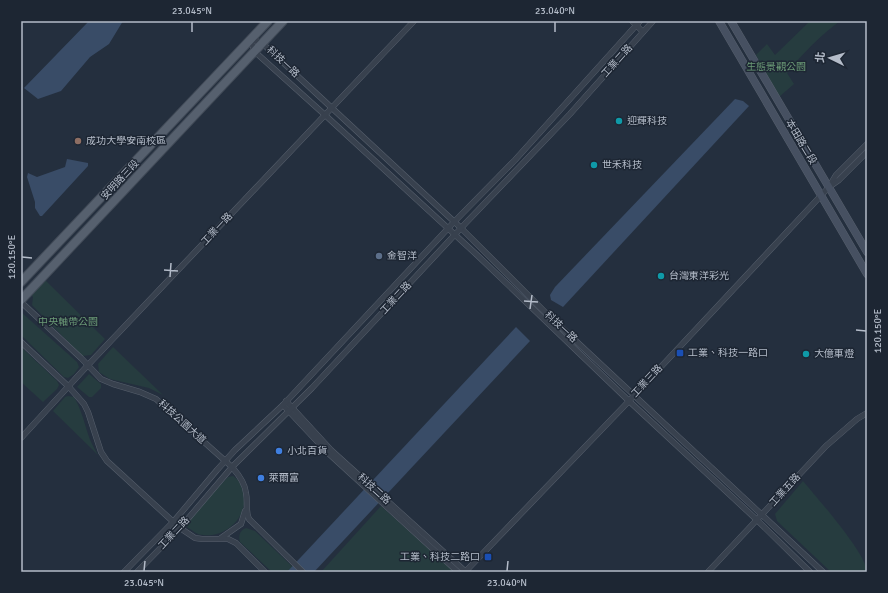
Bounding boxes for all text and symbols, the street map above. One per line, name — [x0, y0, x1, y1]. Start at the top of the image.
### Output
text: 23.045°N — [172, 5, 212, 17]
text: 23.040°N — [535, 5, 575, 17]
north arrow — [810, 38, 850, 78]
street label: 工業二路 — [599, 42, 635, 80]
street label: 科技一路 — [264, 44, 302, 80]
text: 北 — [814, 51, 827, 63]
park label: 生態景觀公園 — [746, 61, 806, 73]
place label: 迎輝科技 — [627, 115, 667, 127]
marker: 迎輝科技 — [614, 116, 624, 126]
street label: 本田路二段 — [783, 117, 819, 167]
place label: 成功大學安南校區 — [86, 135, 166, 147]
marker: 成功大學安南校區 — [73, 136, 83, 146]
street label: 安明路三段 — [99, 158, 141, 202]
place label: 世禾科技 — [602, 159, 642, 171]
marker: 世禾科技 — [589, 160, 599, 170]
street label: 工業一路 — [199, 210, 235, 248]
text: 120.150°E — [6, 234, 18, 279]
place label: 金智洋 — [387, 250, 417, 262]
marker: 金智洋 — [374, 251, 384, 261]
place label: 台灣東洋彩光 — [669, 270, 729, 282]
marker: 台灣東洋彩光 — [656, 271, 666, 281]
street label: 工業二路 — [378, 279, 414, 317]
text: 120.150°E — [872, 308, 884, 353]
street label: 科技一路 — [542, 309, 580, 345]
park label: 中央軸帶公園 — [38, 316, 98, 328]
place label: 工業、科技一路口 — [688, 347, 768, 359]
marker: 工業、科技一路口 — [675, 348, 685, 358]
place label: 大億車燈 — [814, 348, 854, 360]
marker: 大億車燈 — [801, 349, 811, 359]
street label: 工業三路 — [629, 362, 665, 400]
street label: 科技公園大道 — [156, 397, 208, 447]
place label: 小北百貨 — [287, 445, 327, 457]
marker: 小北百貨 — [274, 446, 284, 456]
street label: 科技二路 — [355, 471, 393, 507]
street label: 工業五路 — [767, 471, 803, 509]
place label: 萊爾富 — [269, 472, 299, 484]
marker: 萊爾富 — [256, 473, 266, 483]
street label: 工業二路 — [156, 514, 192, 552]
place label: 工業、科技二路口 — [400, 551, 480, 563]
marker: 工業、科技二路口 — [483, 552, 493, 562]
text: 23.045°N — [124, 577, 164, 589]
text: 23.040°N — [487, 577, 527, 589]

